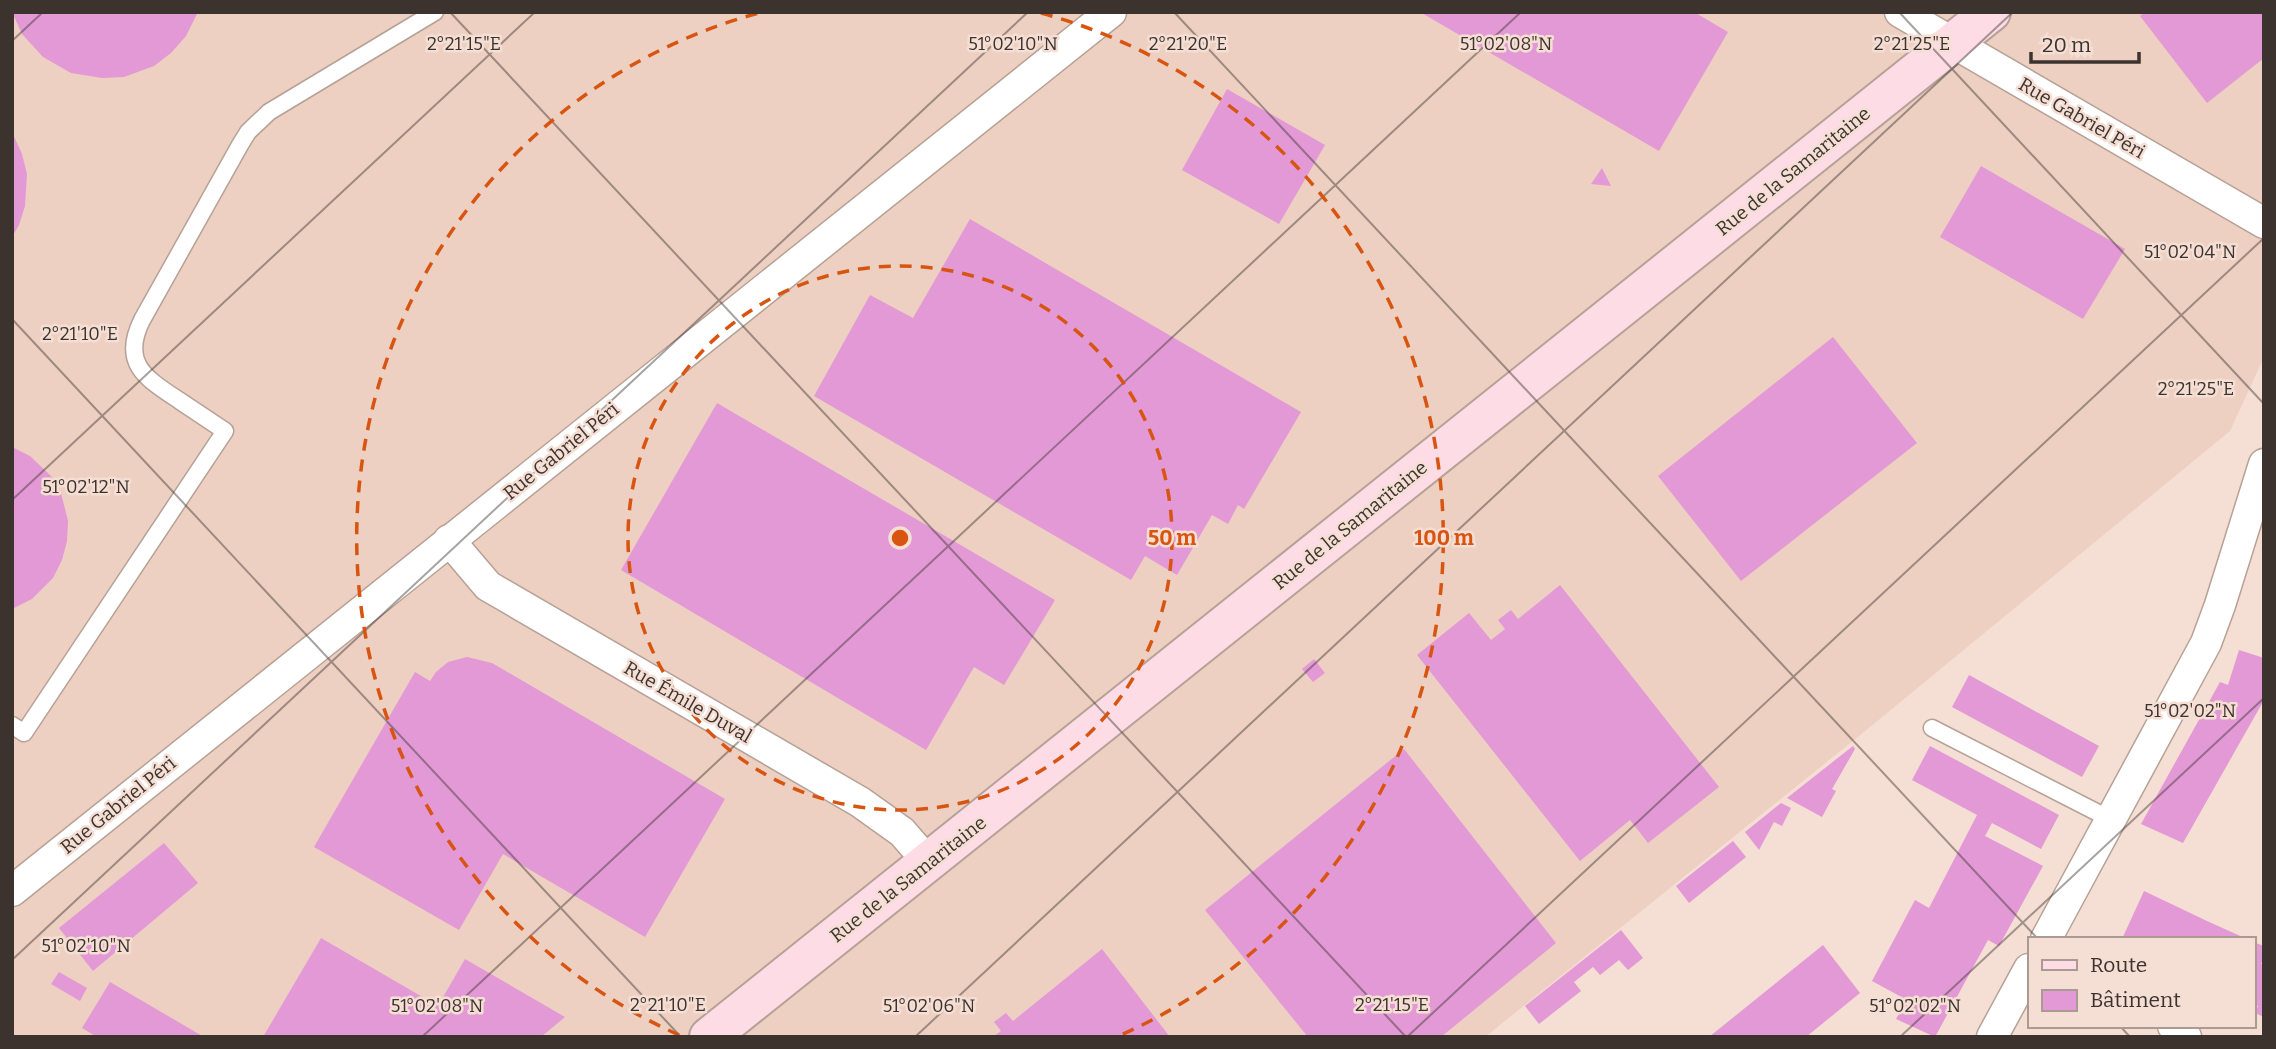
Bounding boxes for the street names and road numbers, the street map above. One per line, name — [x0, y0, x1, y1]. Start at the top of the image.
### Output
street label: Rue Gabriel Péri — [2015, 73, 2150, 164]
street label: Rue de la Samaritaine — [1711, 102, 1875, 240]
street label: Rue Gabriel Péri — [499, 397, 624, 505]
street label: Rue de la Samaritaine — [1268, 456, 1432, 594]
street label: Rue Émile Duval — [620, 656, 756, 748]
street label: Rue Gabriel Péri — [56, 751, 181, 859]
street label: Rue de la Samaritaine — [825, 811, 991, 947]

